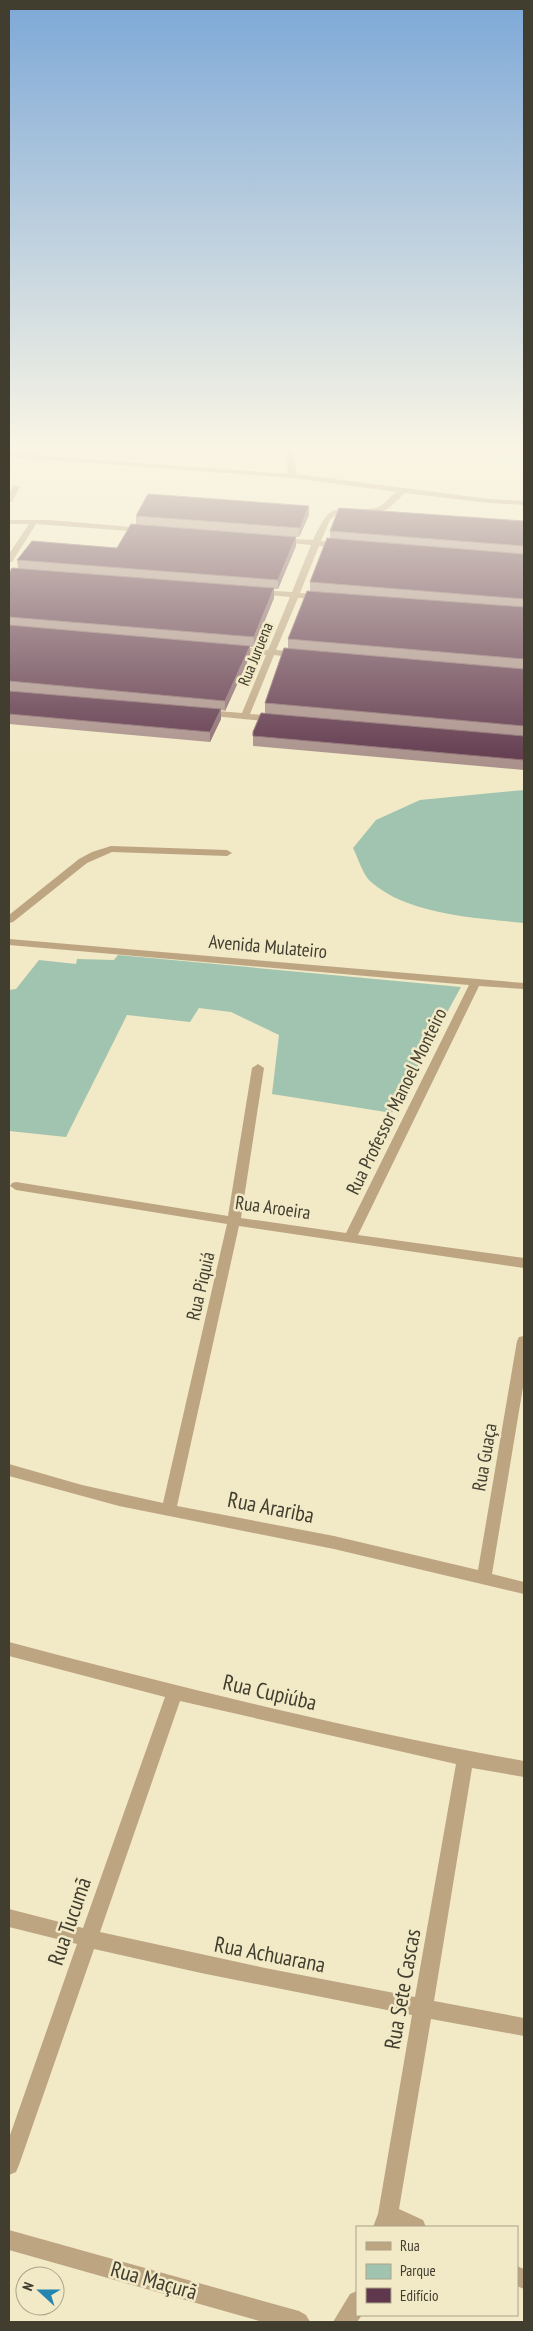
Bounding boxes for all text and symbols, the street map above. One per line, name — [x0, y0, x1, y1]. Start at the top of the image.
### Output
street label: Rua Juruena — [233, 619, 277, 689]
street label: Avenida Mulateiro — [208, 929, 328, 963]
street label: Rua Professor Manoel Monteiro — [340, 1004, 452, 1198]
street label: Rua Aroeira — [234, 1190, 312, 1224]
street label: Rua Piquiá — [180, 1249, 220, 1323]
street label: Rua Guaça — [466, 1421, 502, 1493]
street label: Rua Arariba — [225, 1485, 317, 1529]
street label: Rua Cupiúba — [220, 1668, 320, 1716]
street label: Rua Tucumã — [41, 1873, 97, 1969]
street label: Rua Sete Cascas — [378, 1927, 426, 2051]
street label: Rua Achuarana — [212, 1930, 328, 1978]
legend — [356, 2226, 518, 2316]
text: Rua — [400, 2236, 420, 2255]
street label: Rua Maçurã — [108, 2254, 200, 2306]
text: Parque — [400, 2261, 436, 2280]
north arrow — [15, 2266, 65, 2316]
text: N — [18, 2280, 38, 2293]
text: Edifício — [400, 2286, 438, 2305]

